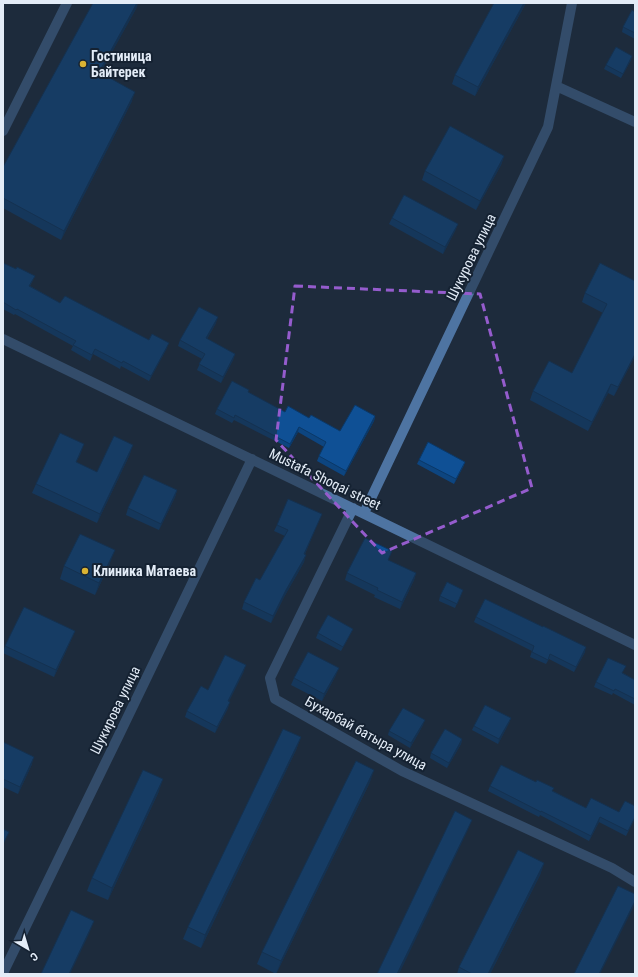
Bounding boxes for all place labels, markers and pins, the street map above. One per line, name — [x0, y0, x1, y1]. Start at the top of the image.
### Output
place label: Гостиница Байтерек — [91, 48, 152, 80]
marker: Гостиница Байтерек — [78, 59, 88, 69]
place label: Клиника Матаева — [93, 563, 196, 579]
marker: Клиника Матаева — [80, 566, 90, 576]

